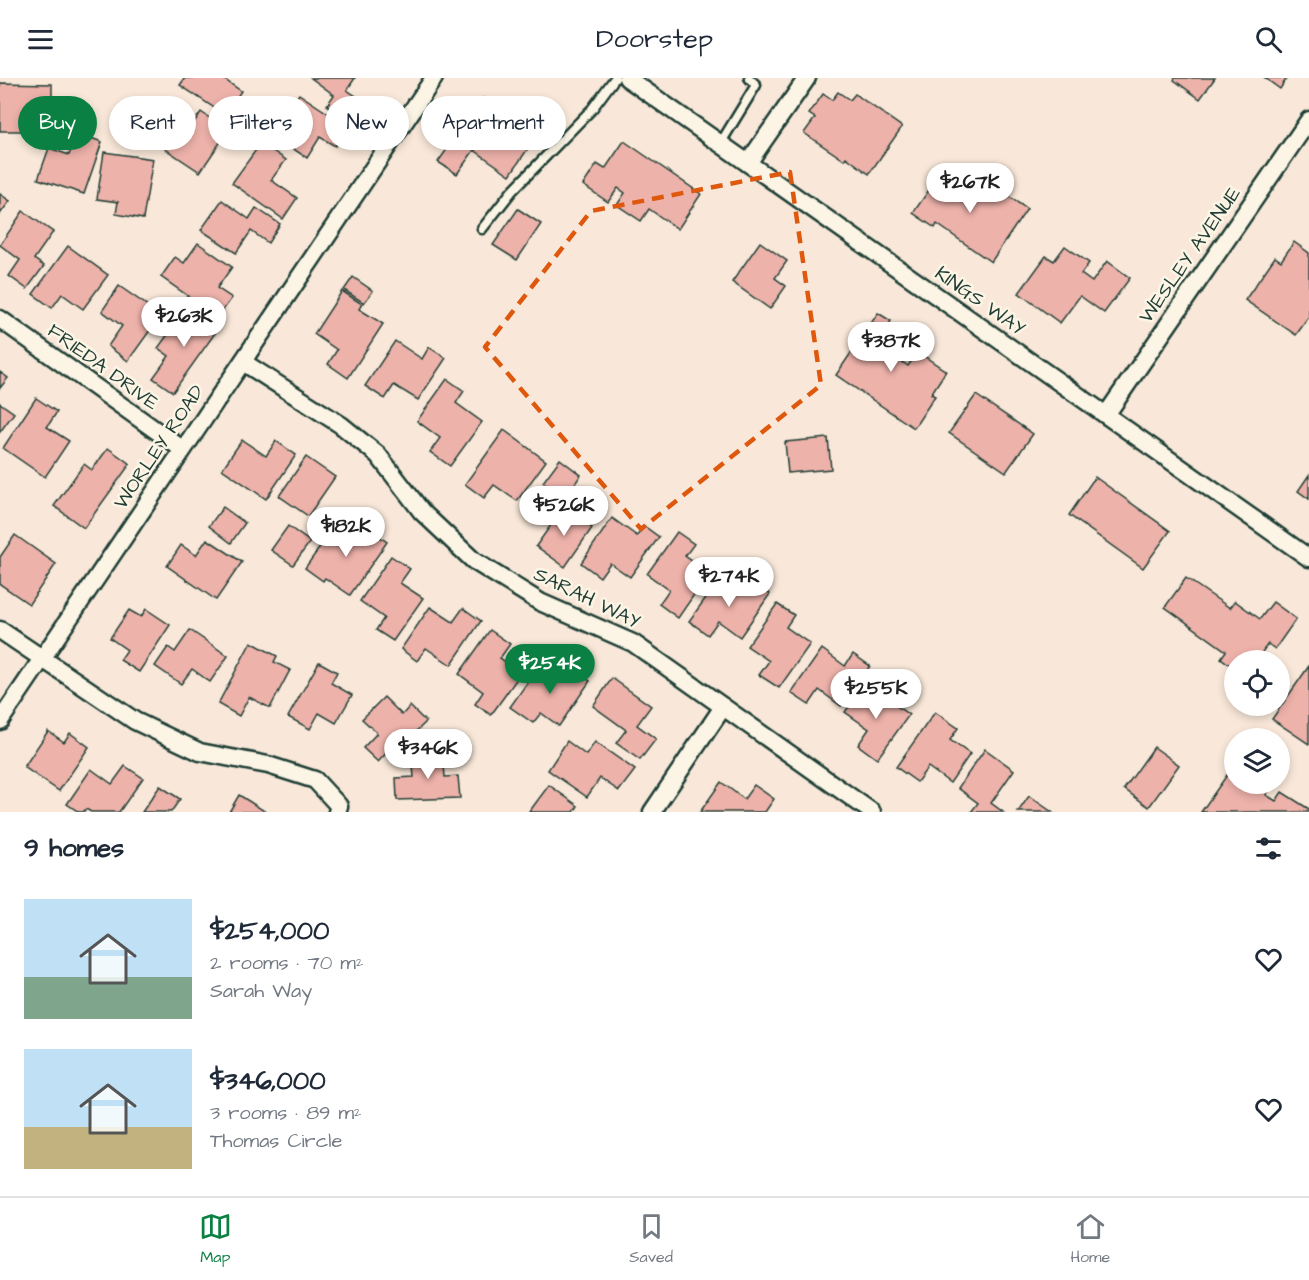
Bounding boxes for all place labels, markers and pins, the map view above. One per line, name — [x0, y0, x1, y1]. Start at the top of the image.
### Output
pin: $267K — [928, 163, 1012, 214]
pin: $263K — [142, 297, 226, 348]
pin: $387K — [849, 322, 933, 373]
pin: $526K — [522, 486, 606, 537]
pin: $182K — [304, 507, 388, 558]
pin: $274K — [687, 557, 771, 608]
pin: $254K — [508, 644, 592, 695]
pin: $255K — [834, 669, 918, 720]
pin: $346K — [386, 729, 470, 780]

